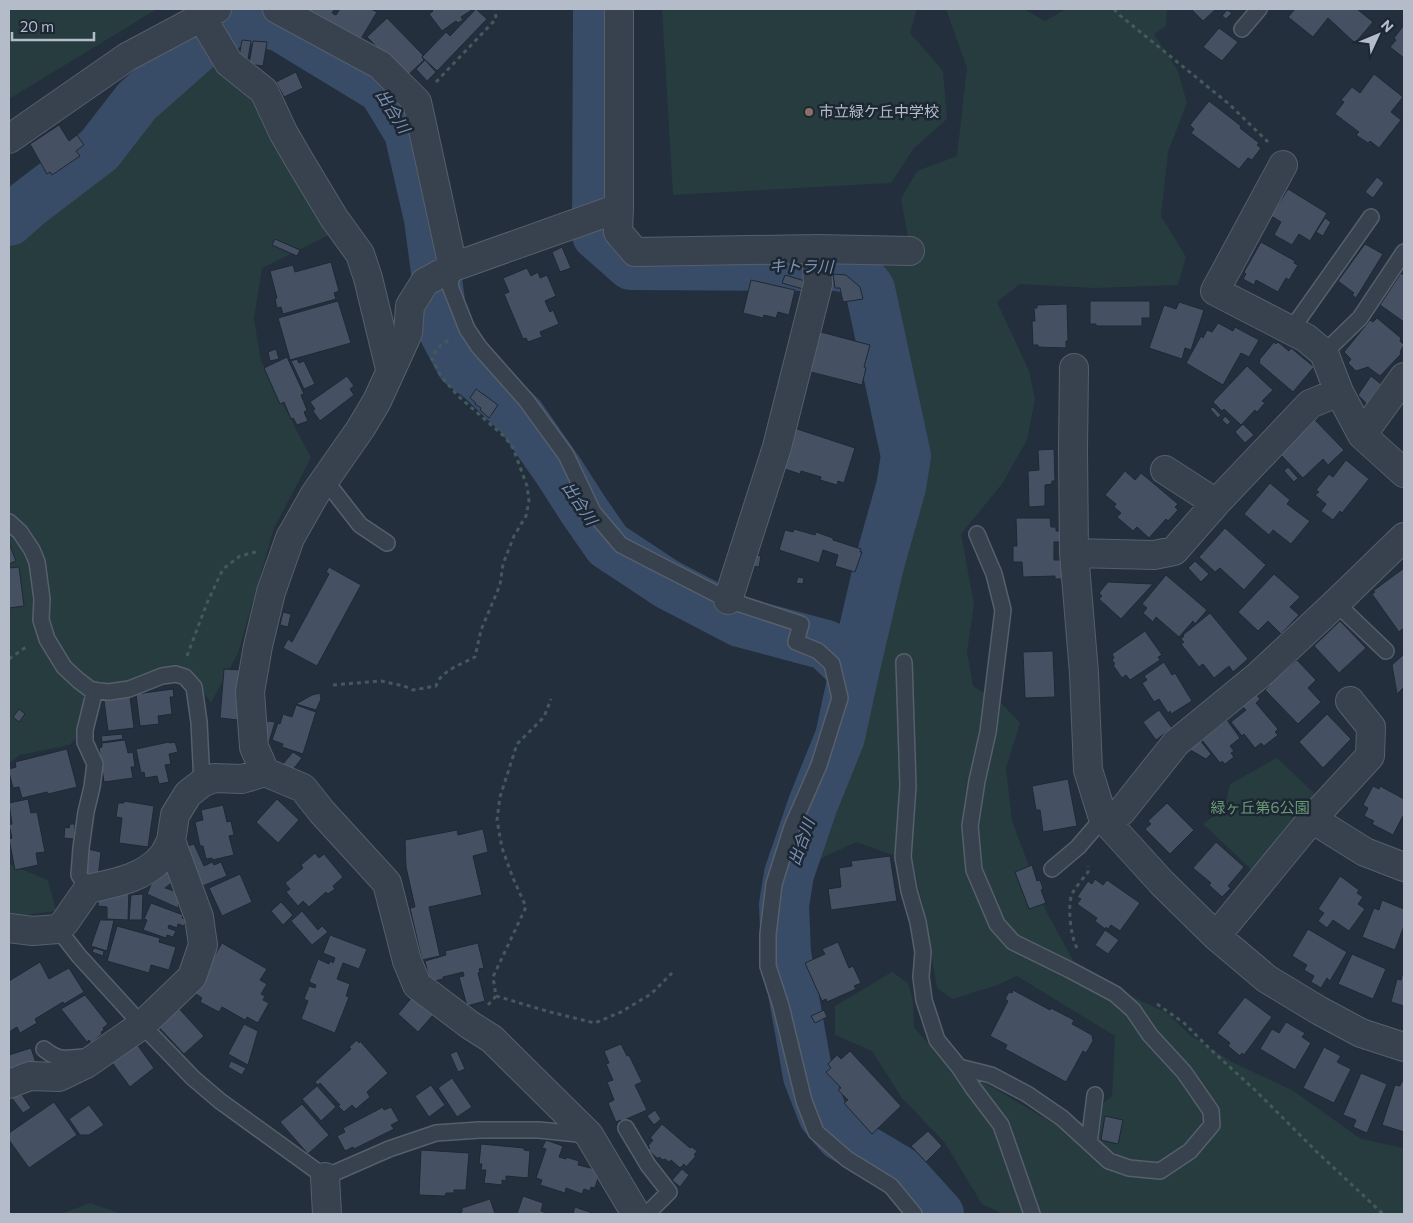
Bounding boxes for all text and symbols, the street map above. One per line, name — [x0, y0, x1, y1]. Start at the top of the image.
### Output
scale bar — [12, 10, 95, 42]
north arrow — [1353, 10, 1403, 60]
text: N — [1378, 16, 1397, 35]
text: 20 m — [20, 17, 54, 35]
water label: 出合川 — [373, 85, 415, 138]
place label: 市立緑ケ丘中学校 — [819, 102, 939, 120]
marker: 市立緑ケ丘中学校 — [803, 106, 815, 118]
water label: キトラ川 — [769, 255, 835, 276]
water label: 出合川 — [559, 478, 603, 530]
park label: 緑ヶ丘第6公園 — [1210, 798, 1310, 816]
water label: 出合川 — [783, 814, 818, 868]

